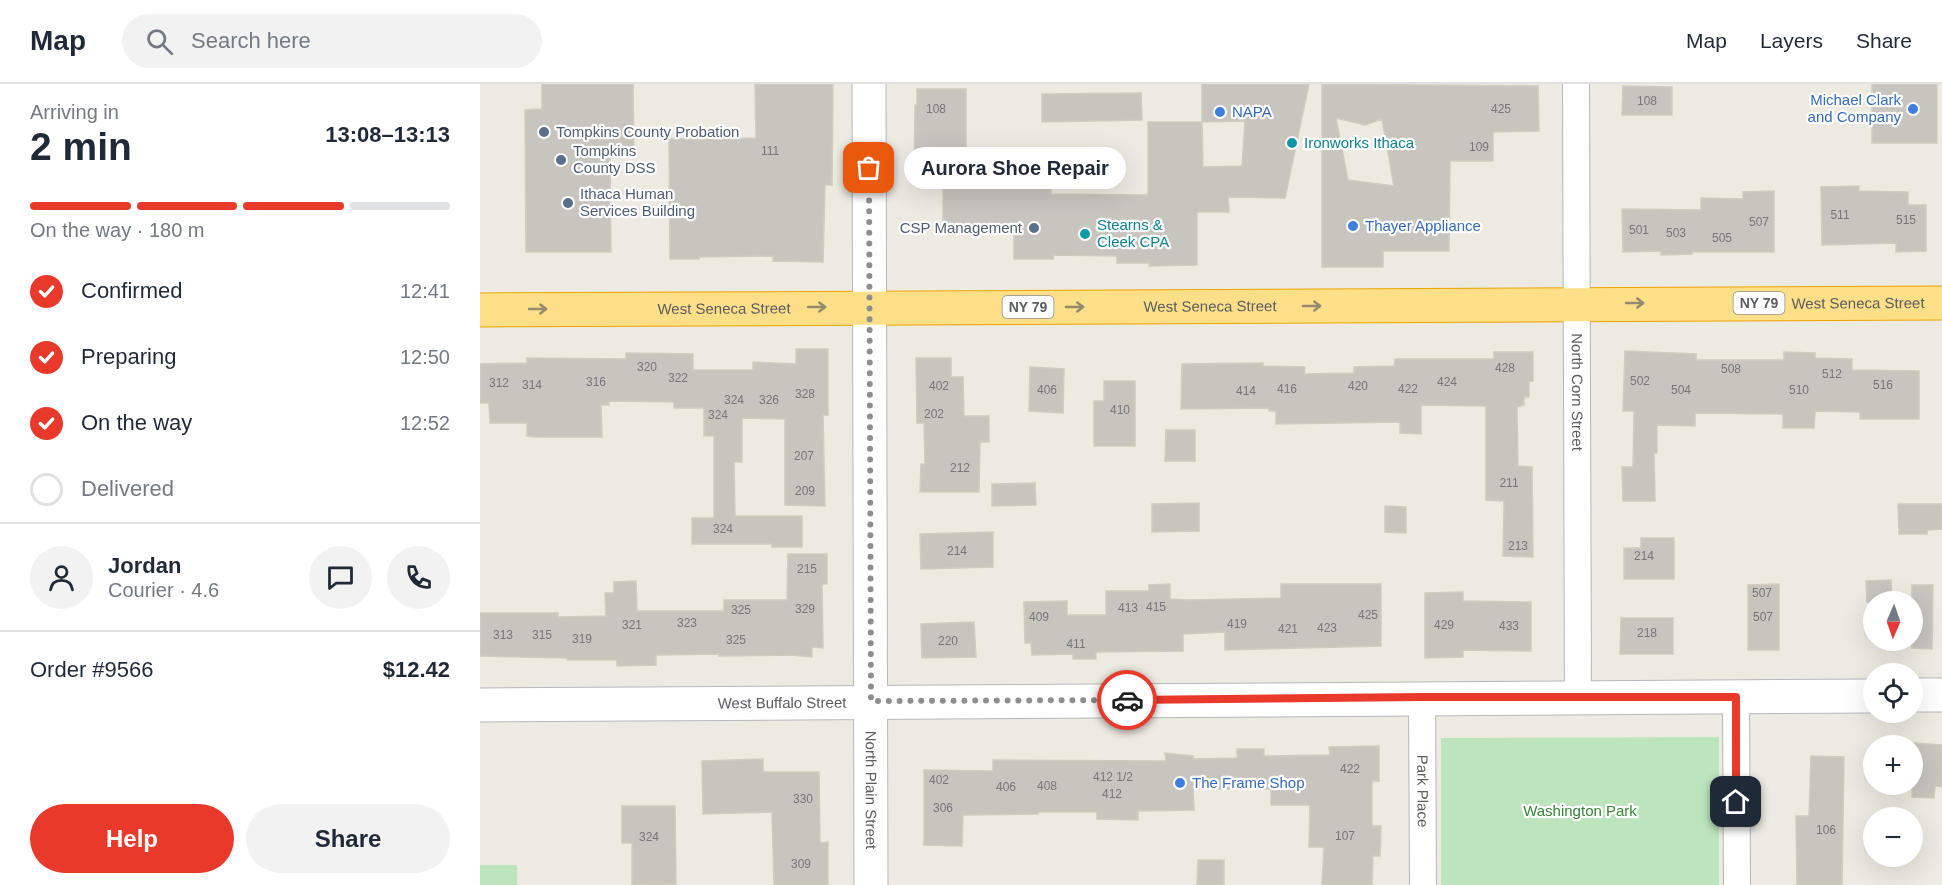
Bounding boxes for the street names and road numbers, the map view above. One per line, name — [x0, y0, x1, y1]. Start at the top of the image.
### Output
road number: NY 79 — [1734, 292, 1784, 314]
street label: West Seneca Street — [1791, 294, 1925, 312]
road number: NY 79 — [1002, 296, 1054, 318]
street label: West Seneca Street — [1143, 297, 1277, 315]
street label: West Seneca Street — [657, 300, 791, 317]
street label: North Corn Street — [1569, 333, 1586, 452]
street label: West Buffalo Street — [718, 694, 847, 711]
street label: North Plain Street — [863, 731, 880, 850]
street label: Park Place — [1414, 755, 1432, 827]

